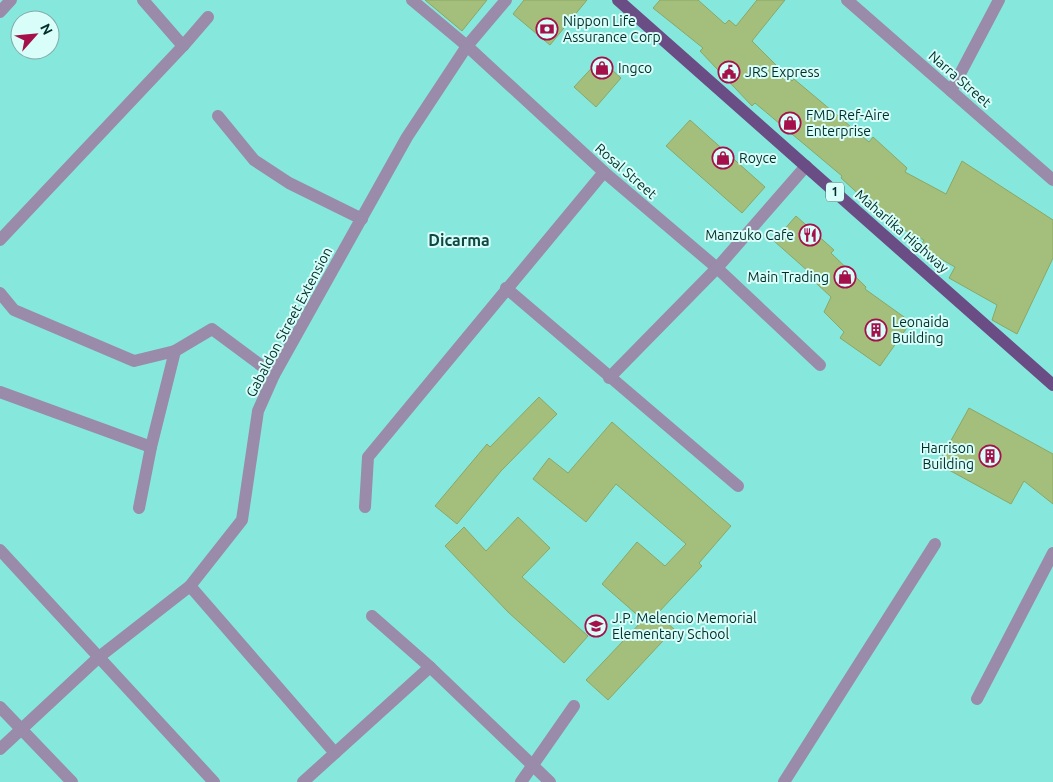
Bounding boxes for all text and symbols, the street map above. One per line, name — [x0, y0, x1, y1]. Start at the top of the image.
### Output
north arrow — [10, 10, 60, 60]
place label: Nippon Life Assurance Corp — [563, 13, 661, 45]
bank icon: Nippon Life Assurance Corp — [535, 17, 559, 41]
text: N — [37, 21, 56, 37]
street label: Narra Street — [926, 48, 995, 111]
shop icon: Ingco — [590, 56, 614, 80]
place label: Ingco — [618, 60, 652, 76]
public building icon: JRS Express — [717, 60, 741, 84]
place label: JRS Express — [745, 64, 820, 80]
place label: FMD Ref-Aire Enterprise — [806, 107, 890, 139]
shop icon: FMD Ref-Aire Enterprise — [778, 111, 802, 135]
street label: Rosal Street — [592, 140, 660, 202]
shop icon: Royce — [711, 146, 735, 170]
place label: Royce — [739, 150, 777, 166]
road number: 1 — [826, 182, 844, 202]
street label: Maharlika Highway — [852, 186, 952, 276]
restaurant icon: Manzuko Cafe — [798, 223, 822, 247]
place label: Manzuko Cafe — [705, 227, 794, 243]
district label: Dicarma — [428, 231, 490, 249]
street label: Gabaldon Street Extension — [243, 244, 335, 400]
shop icon: Main Trading — [833, 265, 857, 289]
place label: Main Trading — [748, 269, 829, 285]
place label: Leonaida Building — [892, 314, 949, 346]
building icon: Leonaida Building — [864, 318, 888, 342]
place label: Harrison Building — [921, 440, 974, 472]
building icon: Harrison Building — [978, 444, 1002, 468]
place label: J.P. Melencio Memorial Elementary School — [612, 610, 757, 642]
school or university icon: J.P. Melencio Memorial Elementary School — [584, 614, 608, 638]

